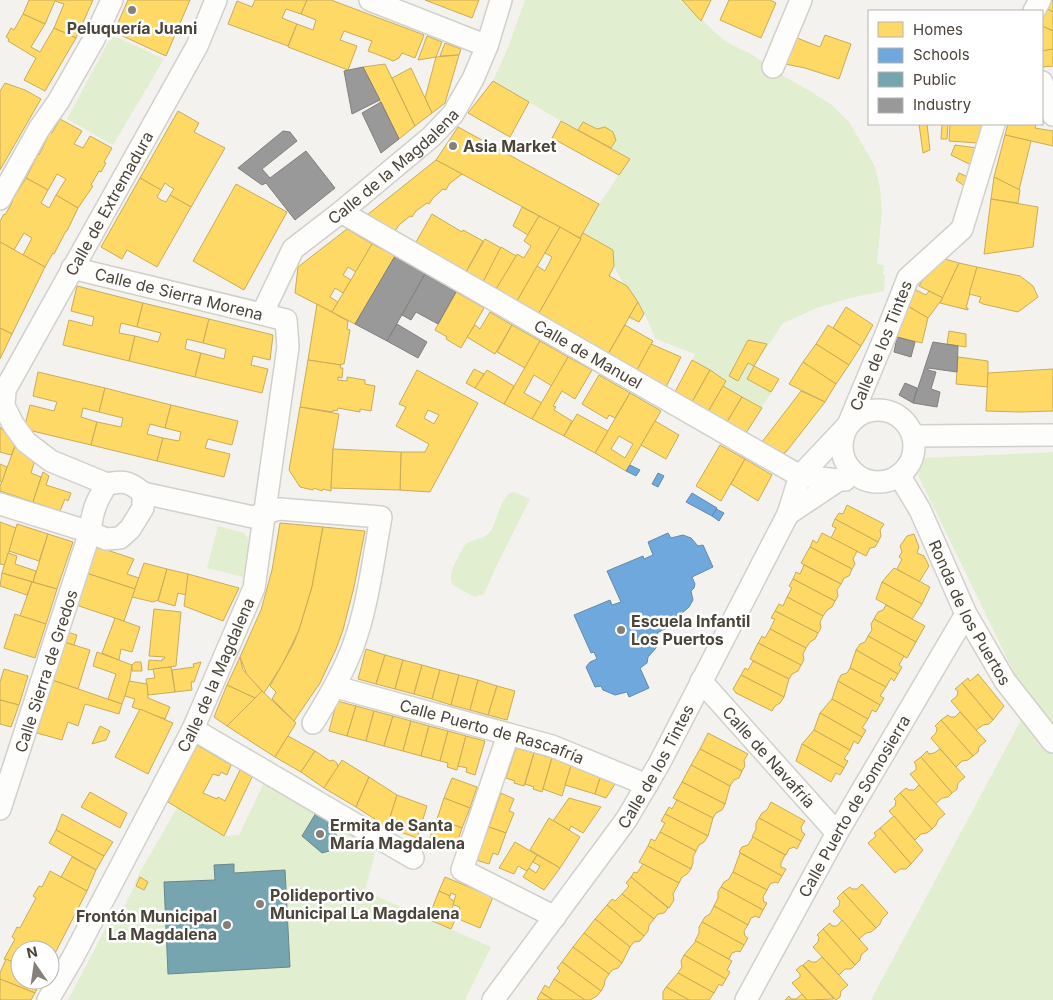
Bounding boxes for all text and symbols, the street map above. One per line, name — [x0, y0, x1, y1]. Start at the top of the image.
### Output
marker: Peluquería Juani — [126, 4, 138, 16]
legend — [868, 10, 1043, 125]
place label: Peluquería Juani — [67, 18, 197, 38]
text: Homes — [913, 20, 963, 39]
text: Schools — [913, 45, 970, 64]
text: Public — [913, 70, 956, 89]
text: Industry — [913, 95, 972, 114]
street label: Calle de la Magdalena — [324, 104, 463, 229]
street label: Calle de Extremadura — [61, 128, 157, 279]
place label: Asia Market — [463, 136, 557, 156]
marker: Asia Market — [447, 140, 459, 152]
street label: Calle de Sierra Morena — [93, 263, 265, 325]
street label: Calle de los Tintes — [845, 277, 916, 414]
street label: Calle de Manuel — [530, 315, 646, 393]
street label: Ronda de los Puertos — [925, 537, 1015, 689]
street label: Calle Sierra de Gredos — [10, 587, 82, 755]
street label: Calle de la Magdalena — [173, 595, 259, 756]
place label: Escuela Infantil Los Puertos — [631, 611, 750, 649]
marker: Escuela Infantil Los Puertos — [615, 624, 627, 636]
street label: Calle Puerto de Rascafría — [397, 695, 587, 768]
street label: Calle de los Tintes — [613, 701, 698, 833]
street label: Calle de Navafría — [718, 702, 820, 812]
street label: Calle Puerto de Somosierra — [794, 711, 914, 901]
place label: Ermita de Santa María Magdalena — [330, 815, 465, 853]
marker: Ermita de Santa María Magdalena — [314, 828, 326, 840]
place label: Polideportivo Municipal La Magdalena — [270, 885, 460, 923]
marker: Polideportivo Municipal La Magdalena — [254, 898, 266, 910]
place label: Frontón Municipal La Magdalena — [76, 906, 217, 944]
marker: Frontón Municipal La Magdalena — [221, 919, 233, 931]
north arrow — [10, 940, 60, 990]
text: N — [25, 942, 39, 961]

